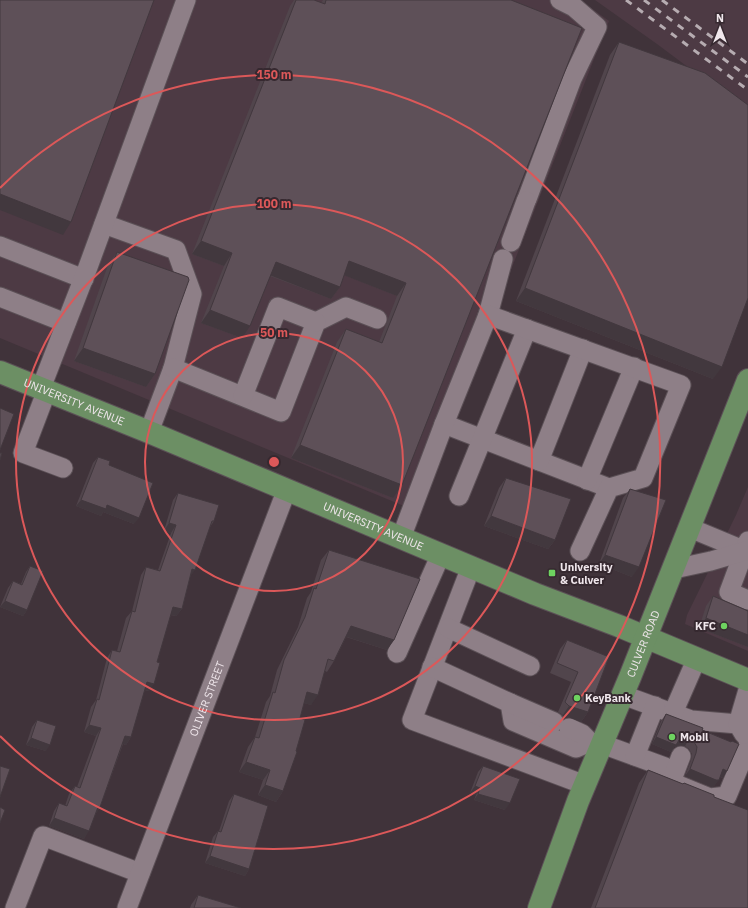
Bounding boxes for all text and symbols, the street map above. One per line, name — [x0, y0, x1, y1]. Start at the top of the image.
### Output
north arrow — [700, 8, 740, 48]
text: N — [716, 11, 724, 25]
text: 150 m — [256, 67, 292, 82]
text: 100 m — [256, 196, 292, 211]
text: 50 m — [260, 325, 288, 340]
street label: UNIVERSITY AVENUE — [22, 375, 127, 428]
centre of rings — [267, 455, 281, 469]
street label: UNIVERSITY AVENUE — [321, 499, 426, 553]
place label: University & Culver — [560, 560, 613, 587]
marker: University & Culver — [547, 568, 557, 578]
street label: CULVER ROAD — [624, 608, 663, 679]
place label: KFC — [695, 619, 716, 633]
marker: KFC — [719, 621, 729, 631]
street label: OLIVER STREET — [186, 659, 228, 738]
place label: KeyBank — [585, 691, 632, 705]
marker: KeyBank — [572, 693, 582, 703]
place label: Mobil — [680, 730, 709, 744]
marker: Mobil — [667, 732, 677, 742]

